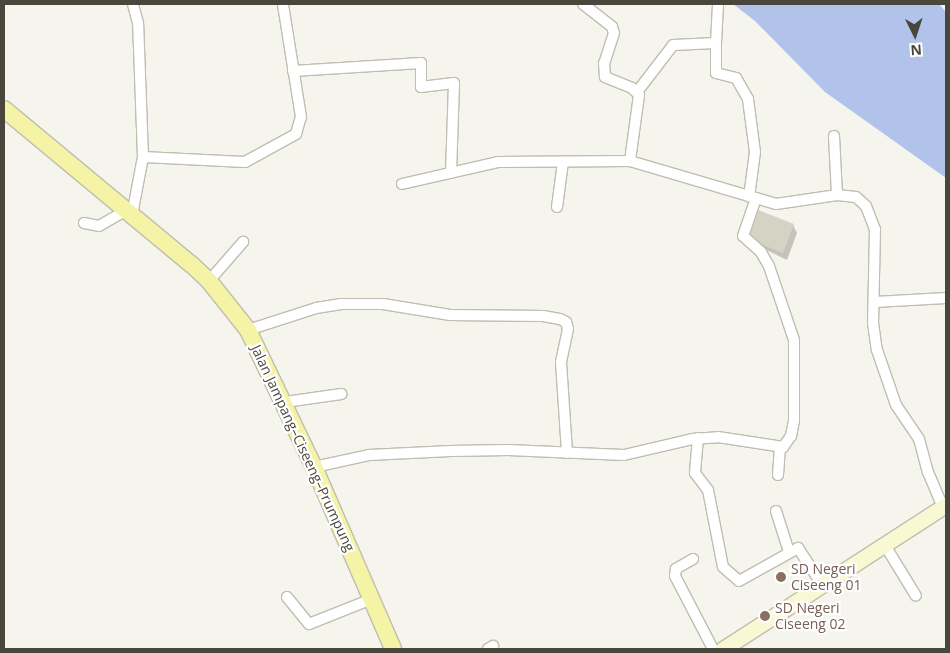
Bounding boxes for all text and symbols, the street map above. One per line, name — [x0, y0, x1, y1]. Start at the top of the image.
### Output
north arrow — [890, 10, 940, 60]
text: N — [910, 41, 922, 60]
street label: Jalan Jampang–Ciseeng–Prumpung — [248, 342, 358, 554]
place label: SD Negeri Ciseeng 01 — [791, 561, 862, 594]
marker: SD Negeri Ciseeng 01 — [775, 571, 787, 583]
place label: SD Negeri Ciseeng 02 — [775, 600, 846, 632]
marker: SD Negeri Ciseeng 02 — [759, 610, 771, 622]

